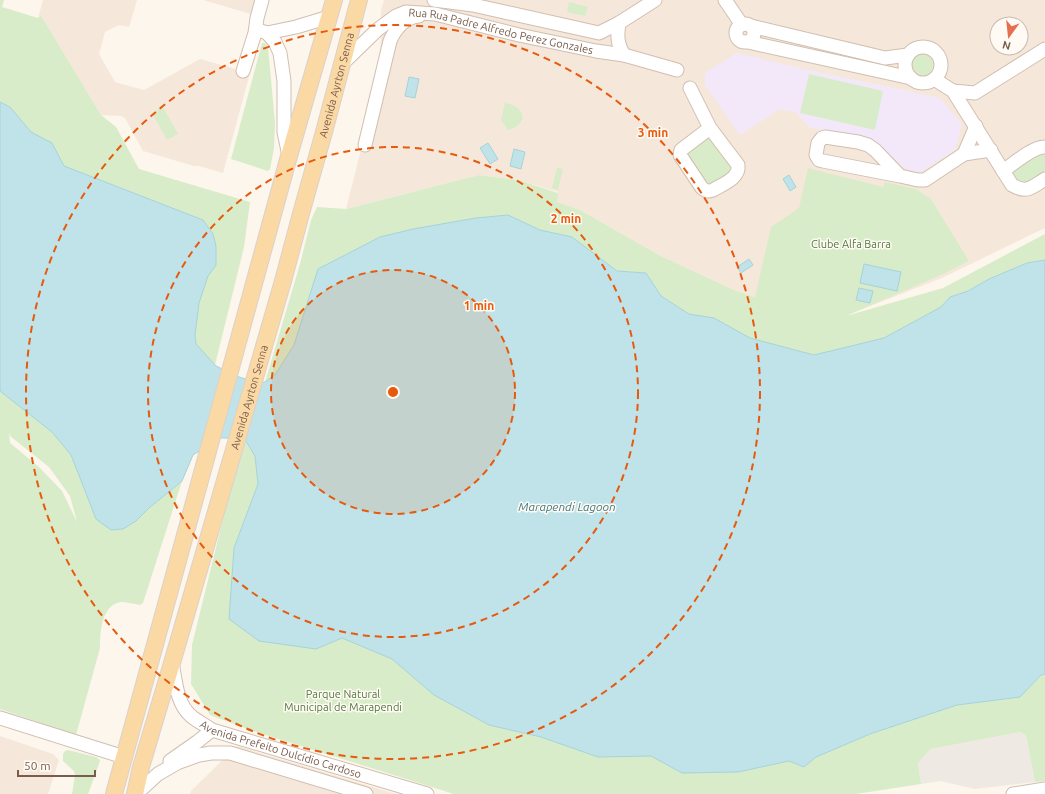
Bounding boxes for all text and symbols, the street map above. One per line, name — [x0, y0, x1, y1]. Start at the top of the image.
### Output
street label: Rua Rua Padre Alfredo Perez Gonzales — [408, 6, 594, 56]
north arrow — [989, 16, 1029, 56]
street label: Avenida Ayrton Senna — [317, 31, 356, 139]
text: N — [1001, 39, 1012, 53]
text: 3 min — [638, 126, 668, 139]
text: 2 min — [551, 212, 581, 225]
park label: Clube Alfa Barra — [811, 238, 891, 250]
text: 1 min — [464, 299, 494, 312]
street label: Avenida Ayrton Senna — [228, 344, 270, 451]
centre of rings — [386, 385, 400, 399]
water label: Marapendi Lagoon — [518, 500, 616, 513]
park label: Parque Natural Municipal de Marapendi — [284, 688, 402, 713]
street label: Avenida Prefeito Dulcídio Cardoso — [198, 718, 363, 780]
scale bar — [18, 752, 95, 778]
text: 50 m — [24, 759, 51, 772]

